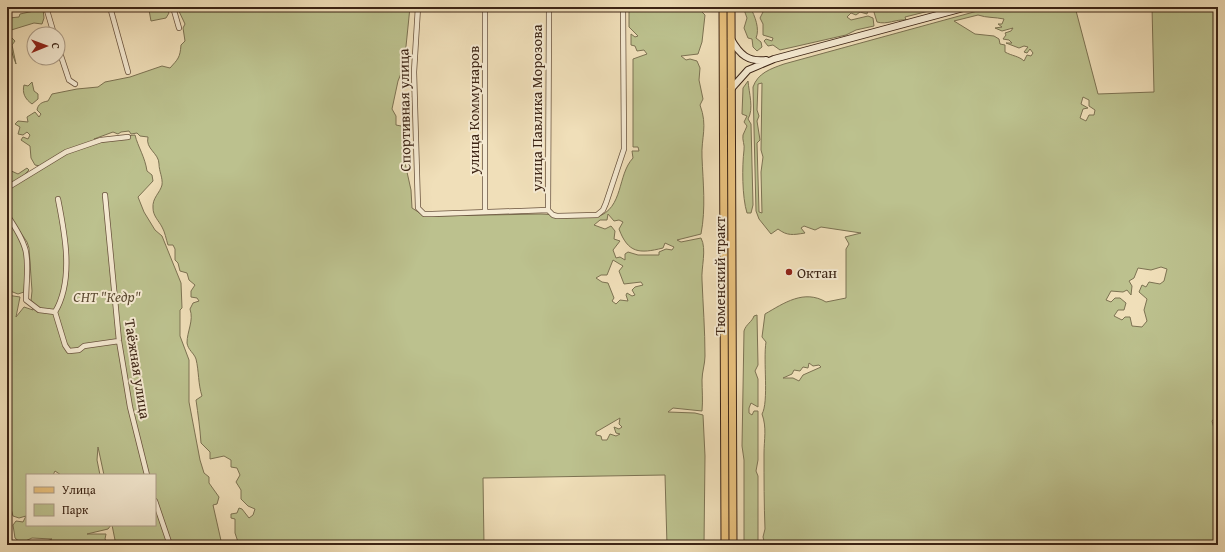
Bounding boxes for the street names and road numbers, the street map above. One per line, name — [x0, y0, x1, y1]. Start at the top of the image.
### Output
street label: улица Павлика Морозова — [526, 24, 547, 193]
street label: улица Коммунаров — [463, 46, 484, 175]
street label: Спортивная улица — [392, 47, 416, 172]
street label: Тюменский тракт — [709, 216, 730, 335]
street label: Таёжная улица — [120, 318, 156, 421]

